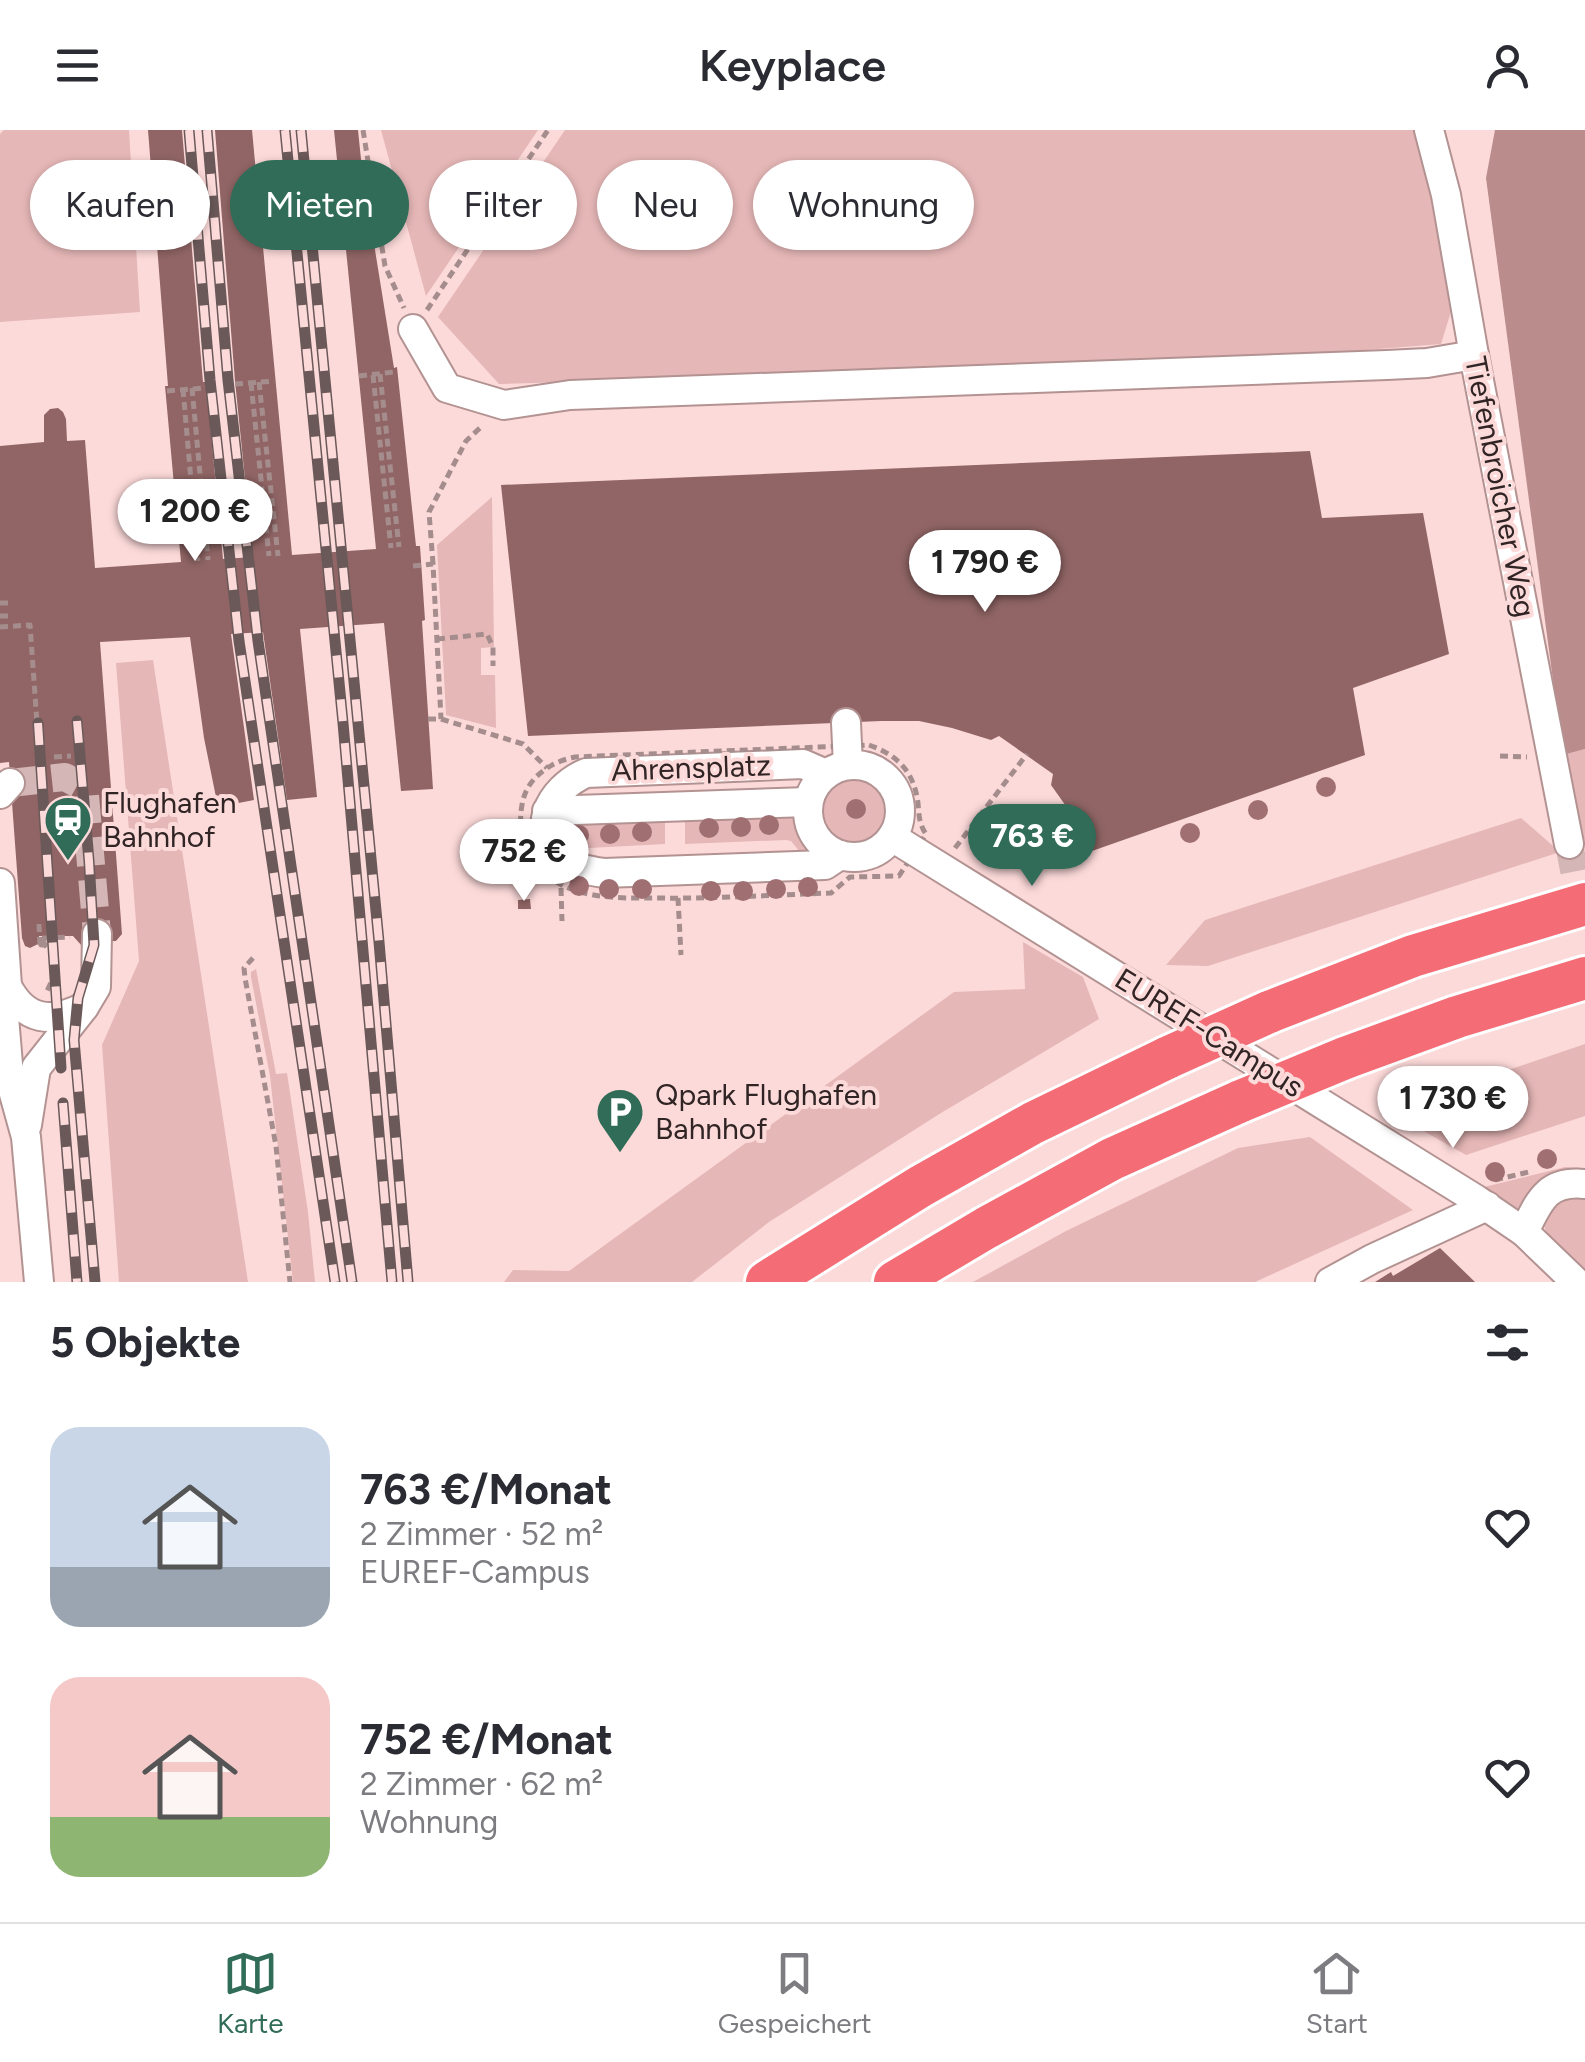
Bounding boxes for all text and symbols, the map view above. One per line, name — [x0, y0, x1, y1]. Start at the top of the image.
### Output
icon: menu — [50, 38, 105, 93]
text: Keyplace — [699, 38, 886, 92]
icon: person — [1480, 38, 1535, 93]
chip: Kaufen — [30, 160, 210, 250]
chip: Mieten — [230, 160, 409, 250]
chip: Filter — [429, 160, 577, 250]
chip: Neu — [597, 160, 733, 250]
chip: Wohnung — [753, 160, 974, 250]
street label: Tiefenbroicher Weg — [1457, 354, 1544, 620]
pin: 1 200 € — [103, 479, 287, 564]
text: 1 200 € — [140, 492, 250, 530]
pin: 1 790 € — [893, 530, 1077, 615]
text: 1 790 € — [931, 543, 1039, 581]
street label: Ahrensplatz — [610, 746, 772, 789]
place label: Flughafen Bahnhof — [103, 784, 236, 855]
station icon: Flughafen Bahnhof — [42, 794, 94, 862]
pin: 763 € — [962, 804, 1102, 889]
text: 763 € — [990, 817, 1074, 855]
pin: 752 € — [454, 819, 594, 904]
text: 752 € — [482, 832, 566, 870]
street label: EUREF-Campus — [1108, 960, 1310, 1105]
pin: 1 730 € — [1361, 1066, 1545, 1151]
place label: Qpark Flughafen Bahnhof — [655, 1076, 877, 1147]
text: 1 730 € — [1399, 1079, 1507, 1117]
parking icon: Qpark Flughafen Bahnhof — [594, 1086, 646, 1154]
icon: filters — [1480, 1315, 1535, 1370]
text: 5 Objekte — [50, 1317, 240, 1368]
text: 763 €/Monat — [360, 1464, 612, 1515]
icon: home — [130, 1467, 250, 1587]
icon: heart — [1480, 1500, 1535, 1555]
text: 2 Zimmer · 52 m² — [360, 1515, 603, 1553]
text: EUREF-Campus — [360, 1553, 590, 1591]
text: 752 €/Monat — [360, 1714, 613, 1765]
icon: home — [130, 1717, 250, 1837]
icon: heart — [1480, 1750, 1535, 1805]
text: 2 Zimmer · 62 m² — [360, 1765, 603, 1803]
text: Wohnung — [360, 1803, 498, 1841]
tab: Karte — [217, 1946, 283, 2040]
tab: Gespeichert — [718, 1946, 872, 2040]
tab: Start — [1306, 1946, 1368, 2040]

